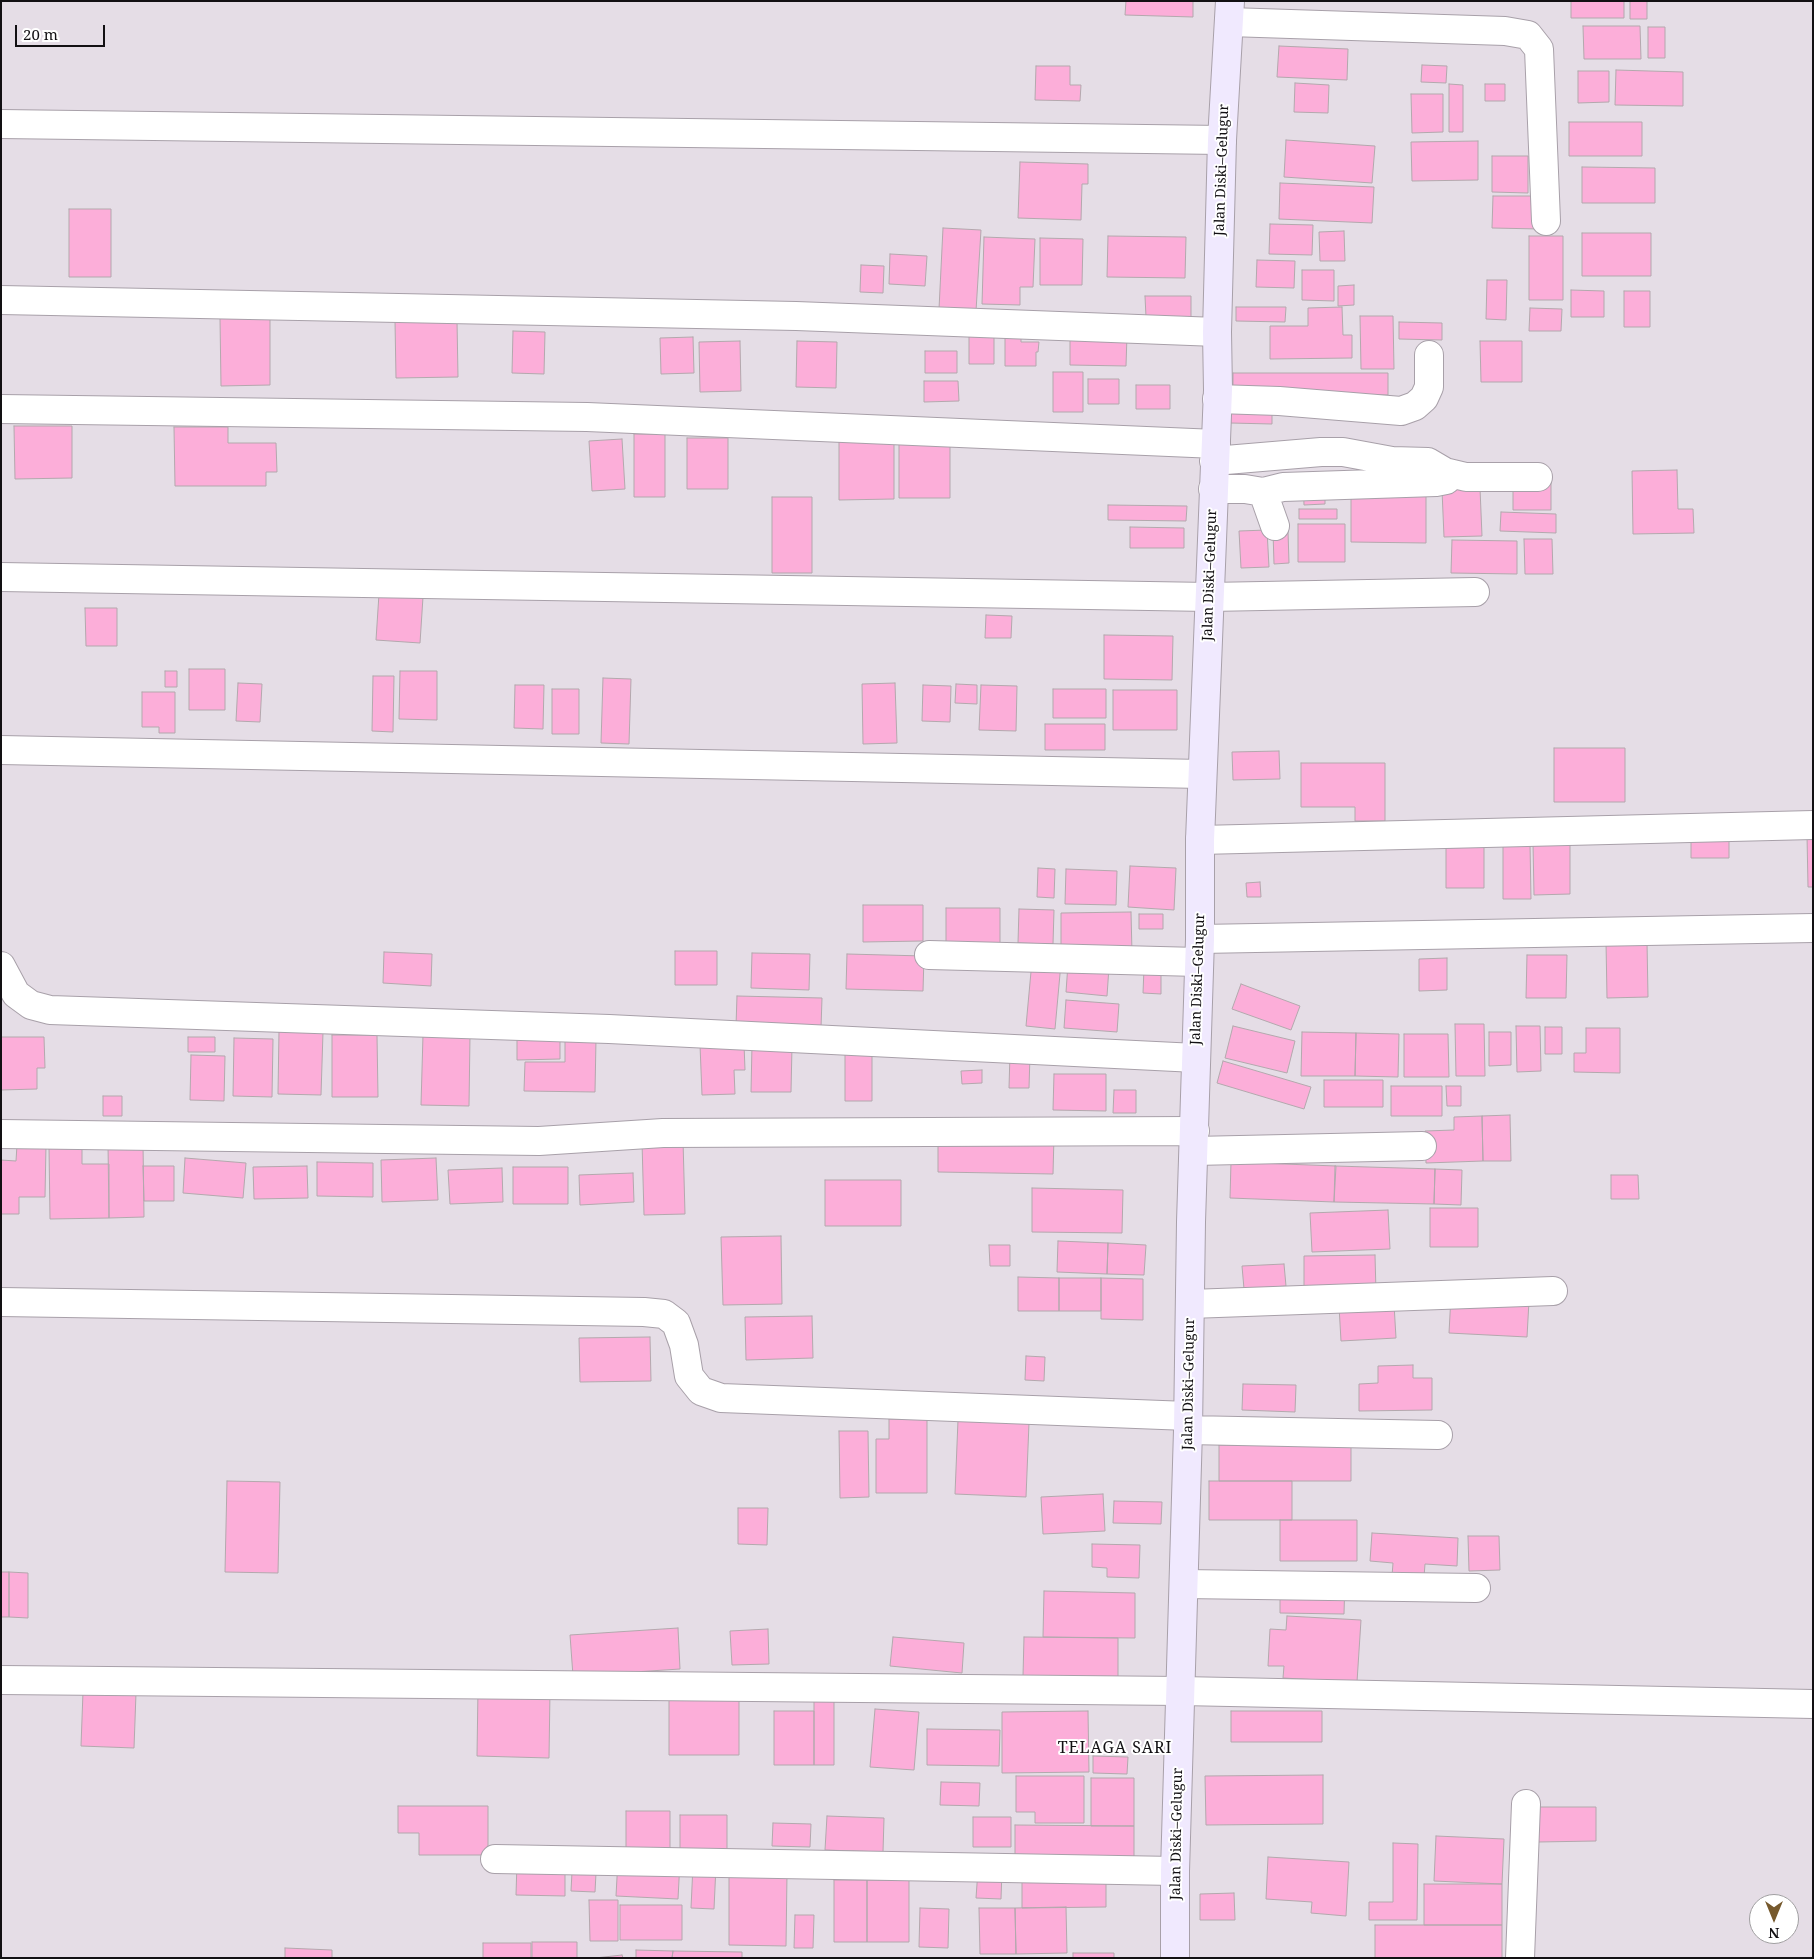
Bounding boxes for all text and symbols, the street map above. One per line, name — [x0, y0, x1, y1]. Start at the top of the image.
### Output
scale bar — [18, 15, 108, 47]
text: 20 m — [23, 24, 58, 44]
street label: Jalan Diski–Gelugur — [1211, 104, 1233, 236]
street label: Jalan Diski–Gelugur — [1199, 509, 1221, 641]
street label: Jalan Diski–Gelugur — [1187, 913, 1209, 1045]
street label: Jalan Diski–Gelugur — [1179, 1318, 1199, 1450]
district label: TELAGA SARI — [1056, 1738, 1174, 1758]
street label: Jalan Diski–Gelugur — [1167, 1768, 1187, 1900]
north arrow — [1749, 1894, 1799, 1944]
text: N — [1768, 1924, 1780, 1943]

